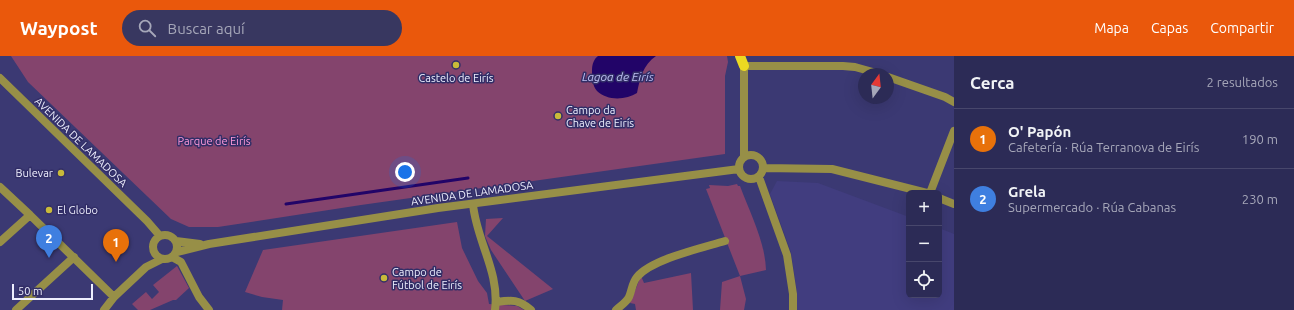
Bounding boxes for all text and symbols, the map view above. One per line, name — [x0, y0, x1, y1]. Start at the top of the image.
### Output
search box — [122, 10, 402, 46]
text: Waypost — [20, 17, 98, 39]
icon: search — [136, 17, 158, 39]
text: Buscar aquí — [168, 20, 245, 37]
text: Mapa — [1094, 20, 1129, 36]
text: Capas — [1151, 20, 1188, 36]
text: Compartir — [1210, 20, 1274, 36]
marker: Castelo de Eirís — [451, 60, 461, 70]
north arrow — [858, 68, 894, 104]
water label: Lagoa de Eirís — [582, 70, 654, 83]
place label: Castelo de Eirís — [419, 72, 494, 84]
text: Cerca — [970, 73, 1015, 92]
text: 2 resultados — [1207, 75, 1278, 89]
street label: AVENIDA DE LAMADOSA — [33, 95, 130, 190]
place label: Campo da Chave de Eirís — [566, 104, 634, 129]
marker: Campo da Chave de Eirís — [553, 111, 563, 121]
text: O' Papón — [1008, 123, 1071, 140]
text: 1 — [979, 132, 987, 146]
text: 190 m — [1242, 132, 1278, 146]
park label: Parque de Eirís — [177, 135, 251, 147]
text: Cafetería · Rúa Terranova de Eirís — [1008, 140, 1199, 154]
your location — [395, 162, 415, 182]
place label: Bulevar — [16, 167, 54, 179]
marker: Bulevar — [56, 168, 66, 178]
street label: AVENIDA DE LAMADOSA — [410, 178, 535, 208]
text: Grela — [1008, 183, 1046, 200]
map controls — [906, 190, 942, 298]
button: + — [906, 190, 942, 226]
text: 2 — [979, 192, 987, 206]
text: 230 m — [1242, 192, 1278, 206]
text: Supermercado · Rúa Cabanas — [1008, 200, 1176, 214]
place label: El Globo — [57, 204, 98, 216]
marker: El Globo — [44, 205, 54, 215]
pin: 2 — [36, 225, 62, 258]
button: − — [906, 226, 942, 262]
pin: 1 — [103, 229, 129, 262]
button: locate — [906, 262, 942, 298]
place label: Campo de Fútbol de Eirís — [392, 266, 462, 291]
marker: Campo de Fútbol de Eirís — [379, 273, 389, 283]
scale bar — [12, 282, 93, 301]
text: 50 m — [18, 285, 42, 297]

